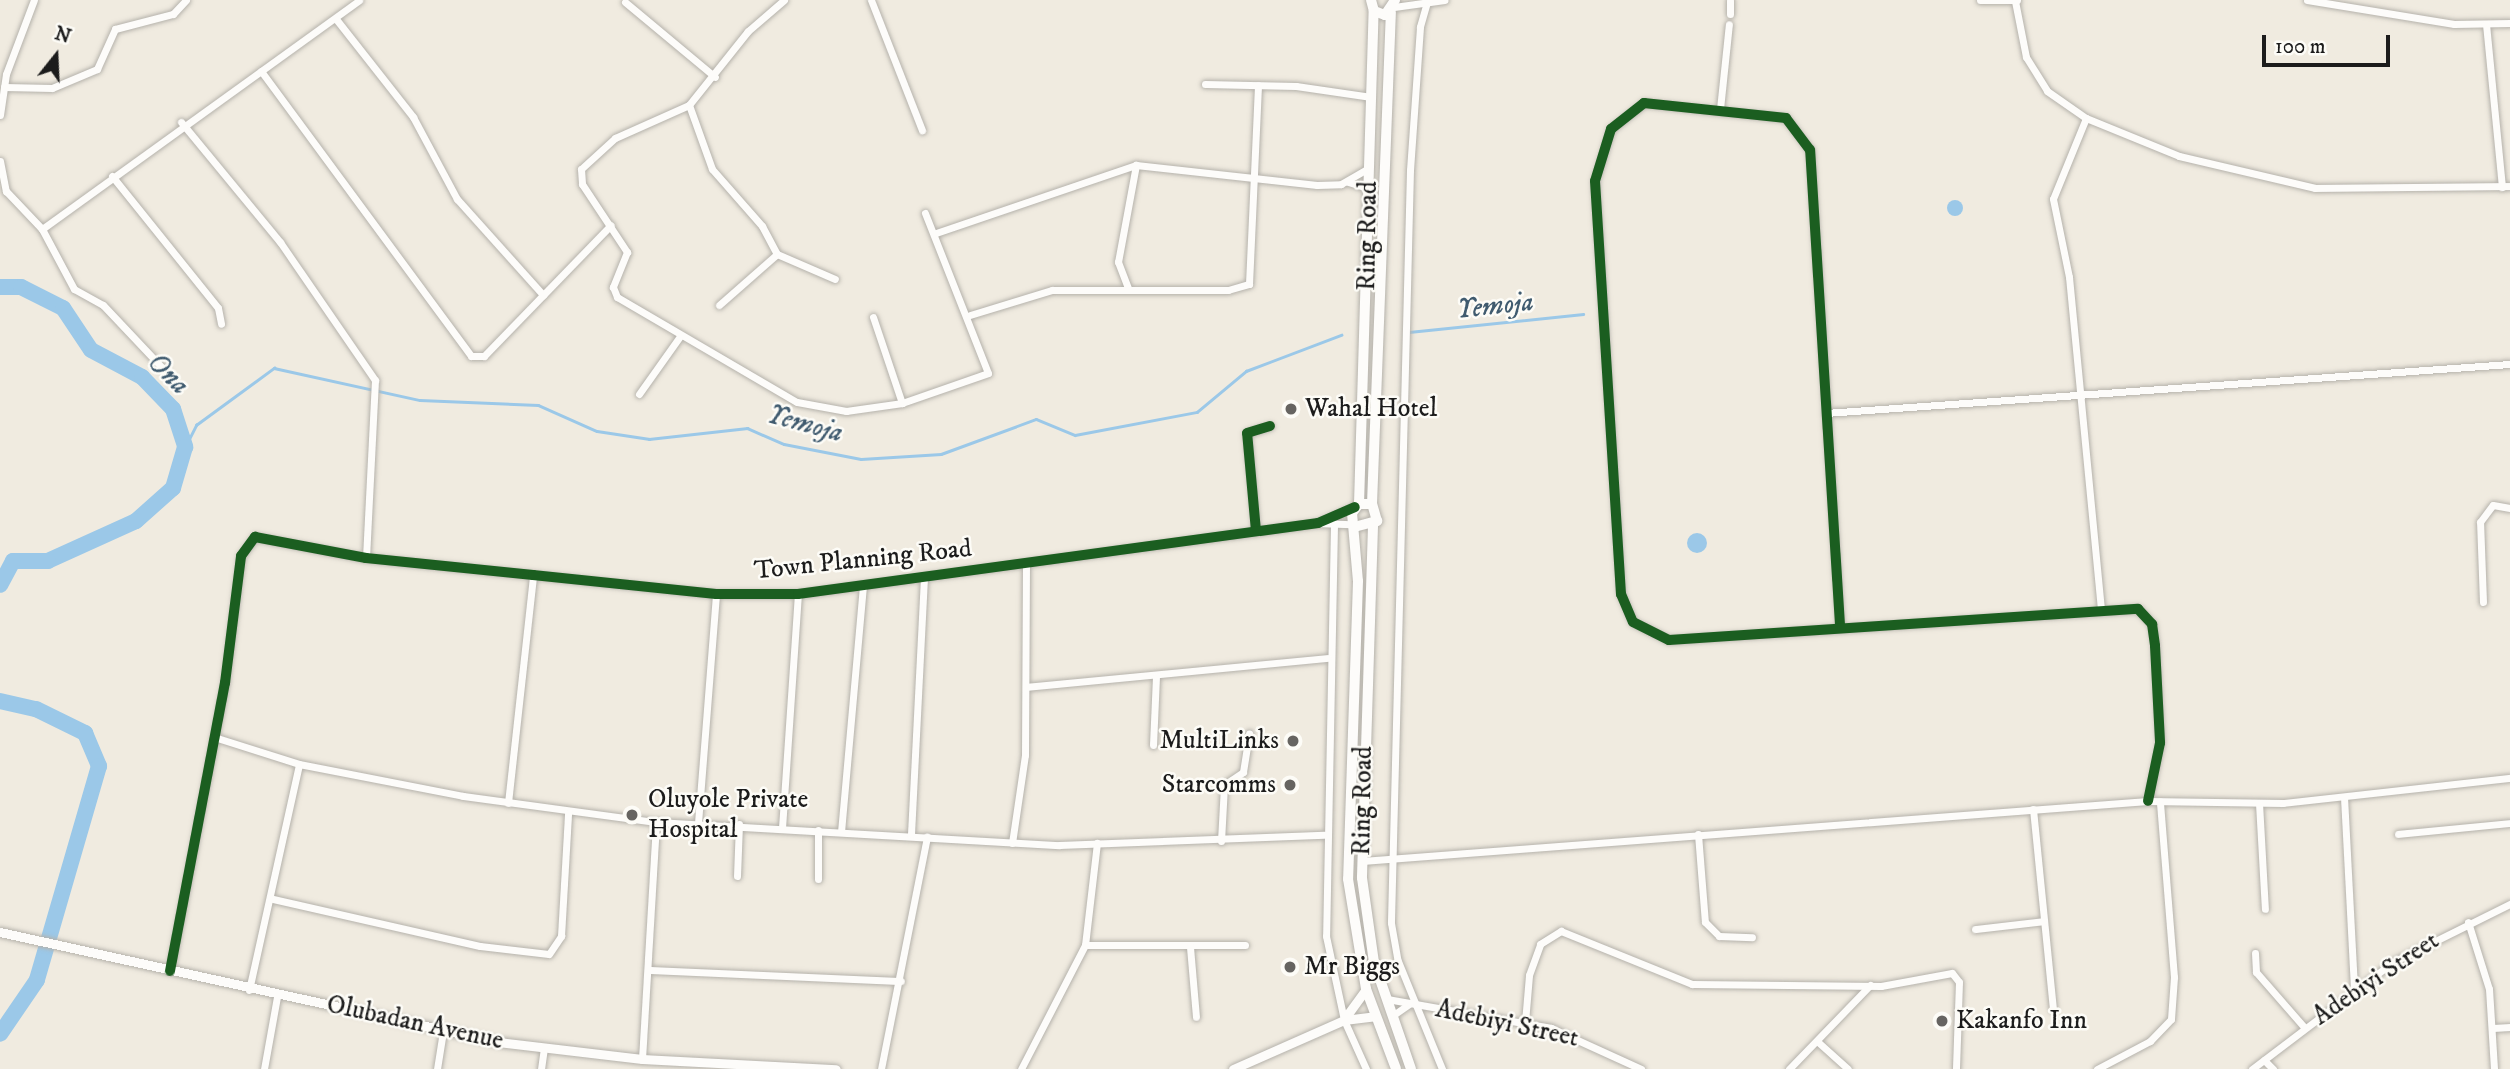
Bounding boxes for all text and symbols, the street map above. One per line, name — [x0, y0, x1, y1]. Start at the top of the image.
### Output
north arrow — [21, 21, 91, 91]
scale bar — [2265, 21, 2393, 65]
text: N — [52, 22, 74, 49]
text: 100 m — [2275, 34, 2326, 60]
street label: Ring Road — [1351, 181, 1385, 291]
water label: Yemoja — [1455, 285, 1535, 327]
water label: Ona — [140, 346, 196, 402]
place label: Wahal Hotel — [1305, 393, 1437, 425]
water label: Yemoja — [763, 398, 847, 450]
marker: Wahal Hotel — [1283, 401, 1299, 417]
street label: Town Planning Road — [753, 533, 973, 587]
place label: MultiLinks — [1160, 725, 1279, 757]
marker: MultiLinks — [1285, 733, 1301, 749]
street label: Ring Road — [1346, 746, 1380, 856]
place label: Starcomms — [1162, 769, 1276, 801]
marker: Starcomms — [1282, 777, 1298, 793]
place label: Oluyole Private Hospital — [648, 784, 808, 846]
marker: Oluyole Private Hospital — [622, 805, 642, 825]
street label: Adebiyi Street — [2307, 925, 2445, 1033]
place label: Mr Biggs — [1304, 951, 1400, 983]
marker: Mr Biggs — [1282, 959, 1298, 975]
street label: Olubadan Avenue — [324, 989, 506, 1057]
street label: Adebiyi Street — [1433, 994, 1581, 1054]
place label: Kakanfo Inn — [1956, 1005, 2087, 1037]
marker: Kakanfo Inn — [1934, 1013, 1950, 1029]

